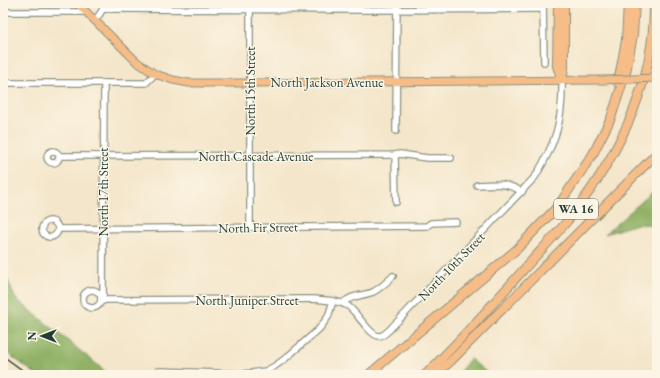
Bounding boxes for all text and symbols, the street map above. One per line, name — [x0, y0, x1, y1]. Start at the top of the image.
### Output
street label: North 15th Street — [242, 47, 259, 135]
street label: North Jackson Avenue — [271, 74, 383, 91]
street label: North 17th Street — [95, 148, 112, 236]
street label: North Cascade Avenue — [199, 148, 313, 165]
road number: WA 16 — [554, 199, 598, 219]
street label: North Fir Street — [218, 218, 298, 237]
street label: North 10th Street — [414, 228, 488, 304]
street label: North Juniper Street — [195, 292, 299, 309]
north arrow — [22, 316, 62, 356]
text: N — [25, 331, 39, 340]

